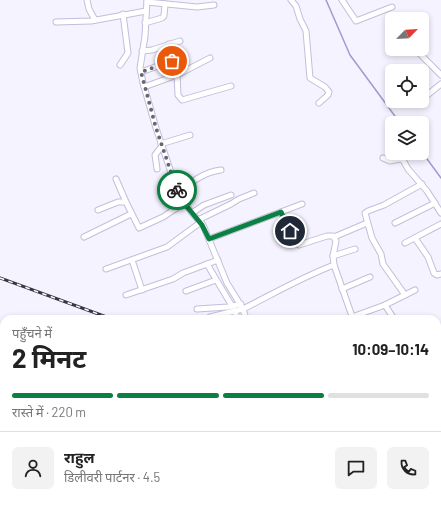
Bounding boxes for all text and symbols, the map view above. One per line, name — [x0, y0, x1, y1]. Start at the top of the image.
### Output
north arrow — [385, 12, 429, 56]
map controls — [385, 12, 429, 160]
pin — [155, 44, 189, 78]
icon: bag — [161, 50, 183, 72]
button: locate — [385, 64, 429, 108]
button: layers — [385, 116, 429, 160]
courier — [157, 170, 197, 210]
icon: bike — [166, 179, 188, 201]
pin — [273, 214, 307, 248]
icon: home — [279, 220, 301, 242]
text: पहुँचने में — [12, 325, 52, 341]
text: 10:09–10:14 — [352, 340, 429, 358]
text: 2 मिनट — [12, 342, 86, 373]
text: रास्ते में · 220 m — [12, 404, 86, 420]
button: person — [12, 447, 54, 489]
button: chat — [335, 447, 377, 489]
button: phone — [387, 447, 429, 489]
text: राहुल — [64, 448, 95, 466]
text: डिलीवरी पार्टनर · 4.5 — [64, 469, 160, 485]

